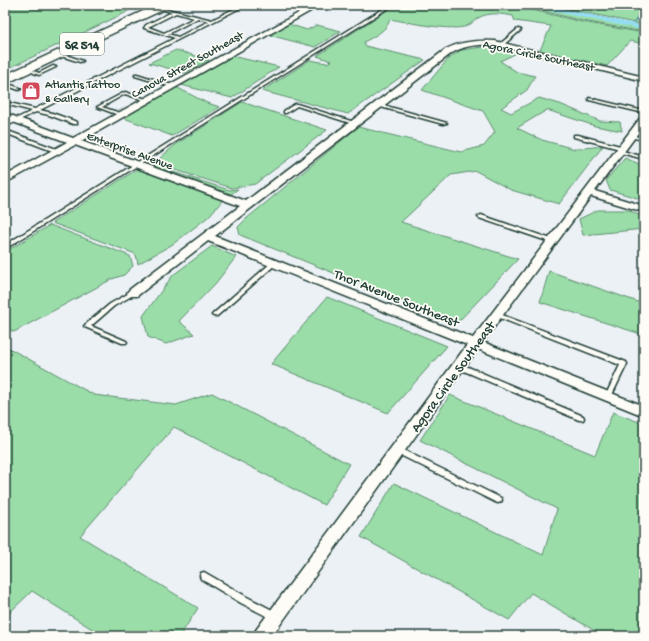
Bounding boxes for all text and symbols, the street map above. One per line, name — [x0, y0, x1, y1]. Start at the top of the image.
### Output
street label: Canova Street Southeast — [130, 29, 247, 102]
road number: SR 514 — [60, 33, 104, 55]
street label: Agora Circle Southeast — [481, 38, 597, 76]
place label: Atlantis Tattoo & Gallery — [45, 79, 120, 107]
shop icon: Atlantis Tattoo & Gallery — [20, 80, 42, 102]
street label: Enterprise Avenue — [84, 130, 175, 174]
street label: Thor Avenue Southeast — [330, 266, 462, 333]
street label: Agora Circle Southeast — [408, 318, 501, 436]

